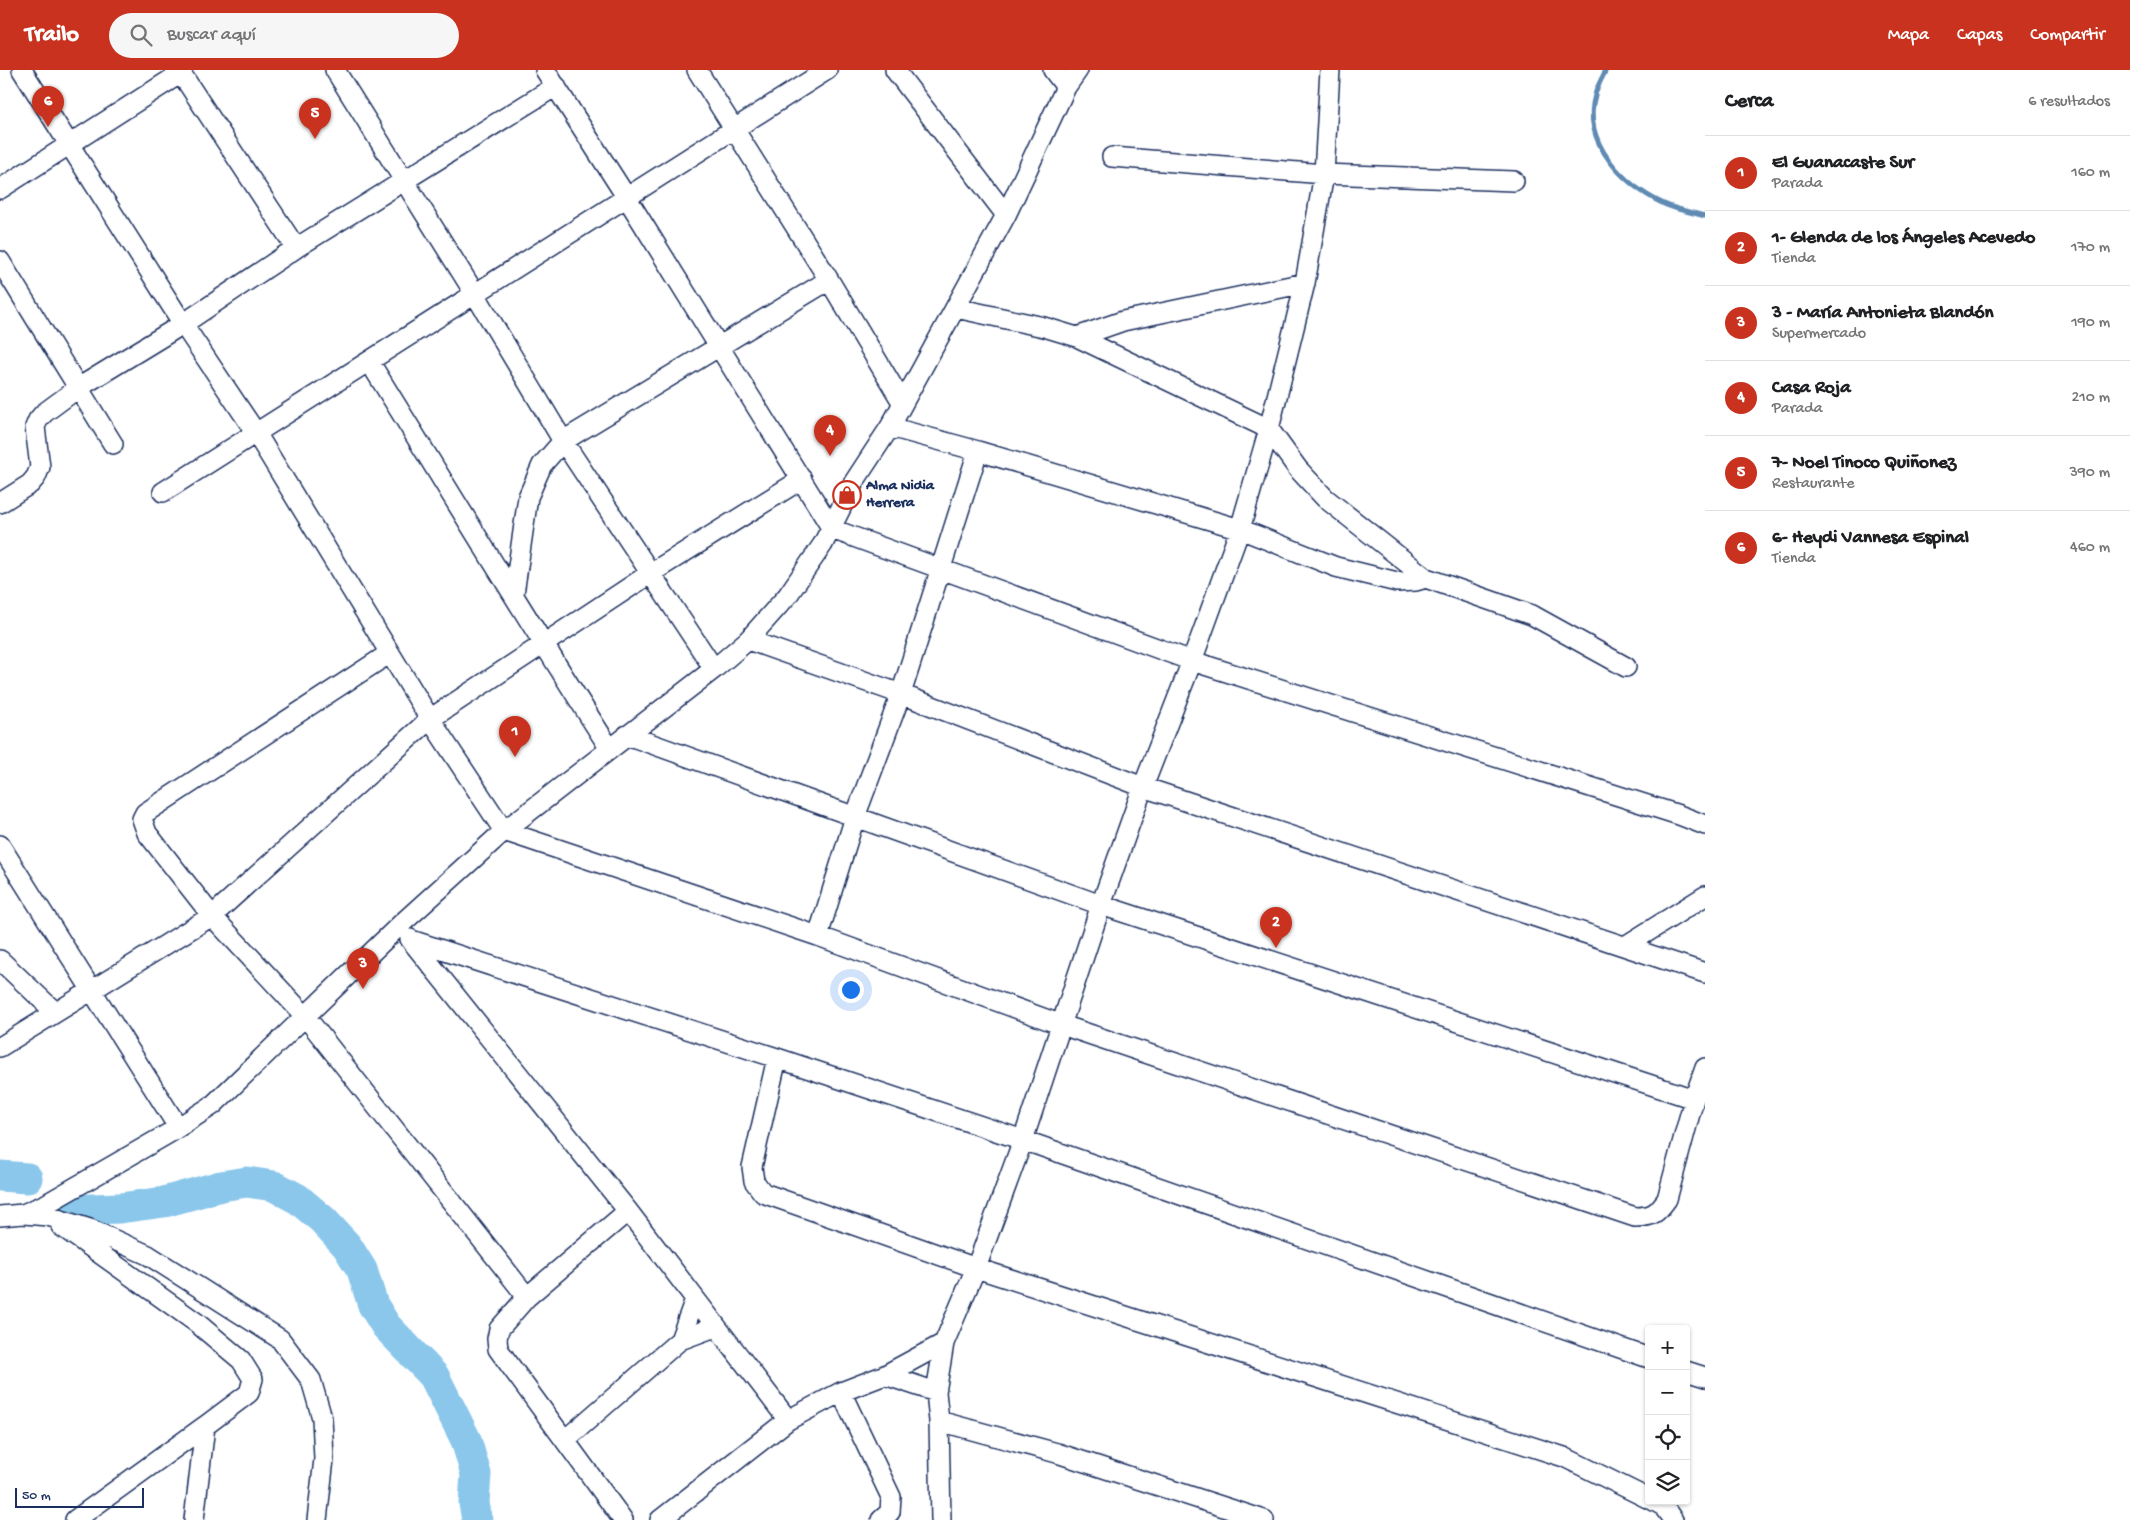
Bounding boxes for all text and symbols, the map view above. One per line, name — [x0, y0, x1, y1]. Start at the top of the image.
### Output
search box — [109, 13, 459, 58]
text: Trailo — [25, 21, 79, 50]
icon: search — [127, 21, 155, 49]
text: Buscar aquí — [167, 24, 256, 47]
text: Mapa — [1888, 25, 1929, 46]
text: Capas — [1957, 25, 2002, 46]
text: Compartir — [2030, 25, 2105, 46]
pin: 6 — [32, 86, 64, 127]
text: Cerca — [1725, 90, 1773, 115]
text: 6 resultados — [2028, 93, 2110, 112]
pin: 5 — [299, 98, 331, 139]
text: El Guanacaste Sur — [1772, 152, 1914, 175]
text: 1 — [1738, 164, 1744, 183]
text: 160 m — [2071, 164, 2110, 183]
text: Parada — [1772, 175, 1823, 194]
text: 1- Glenda de los Ángeles Acevedo — [1772, 227, 2035, 250]
text: 2 — [1737, 239, 1745, 258]
text: 170 m — [2071, 239, 2110, 258]
text: Tienda — [1772, 250, 1816, 269]
text: 3 - María Antonieta Blandón — [1772, 302, 1994, 325]
text: 3 — [1737, 314, 1745, 333]
text: 190 m — [2071, 314, 2110, 333]
text: Supermercado — [1772, 325, 1866, 344]
text: Casa Roja — [1772, 377, 1851, 400]
text: 4 — [1737, 389, 1745, 408]
text: 210 m — [2071, 389, 2110, 408]
text: Parada — [1772, 400, 1823, 419]
pin: 4 — [814, 415, 846, 456]
text: 7- Noel Tinoco Quiñonez — [1772, 452, 1956, 475]
text: 5 — [1737, 464, 1745, 483]
text: 390 m — [2069, 464, 2110, 483]
text: Restaurante — [1772, 475, 1854, 494]
place label: Alma Nidia Herrera — [865, 477, 935, 512]
shop icon: Alma Nidia Herrera — [832, 480, 862, 510]
text: 6- Heydi Vannesa Espinal — [1772, 527, 1969, 550]
text: 6 — [1737, 539, 1745, 558]
text: 460 m — [2070, 539, 2110, 558]
text: Tienda — [1772, 550, 1816, 569]
pin: 1 — [499, 716, 531, 757]
pin: 2 — [1260, 907, 1292, 948]
pin: 3 — [347, 948, 379, 989]
your location — [838, 977, 864, 1003]
map controls — [1645, 1325, 1690, 1505]
button: + — [1645, 1325, 1690, 1370]
button: − — [1645, 1370, 1690, 1415]
button: locate — [1645, 1415, 1690, 1460]
button: layers — [1645, 1460, 1690, 1505]
scale bar — [15, 1485, 144, 1508]
text: 50 m — [22, 1488, 51, 1505]

